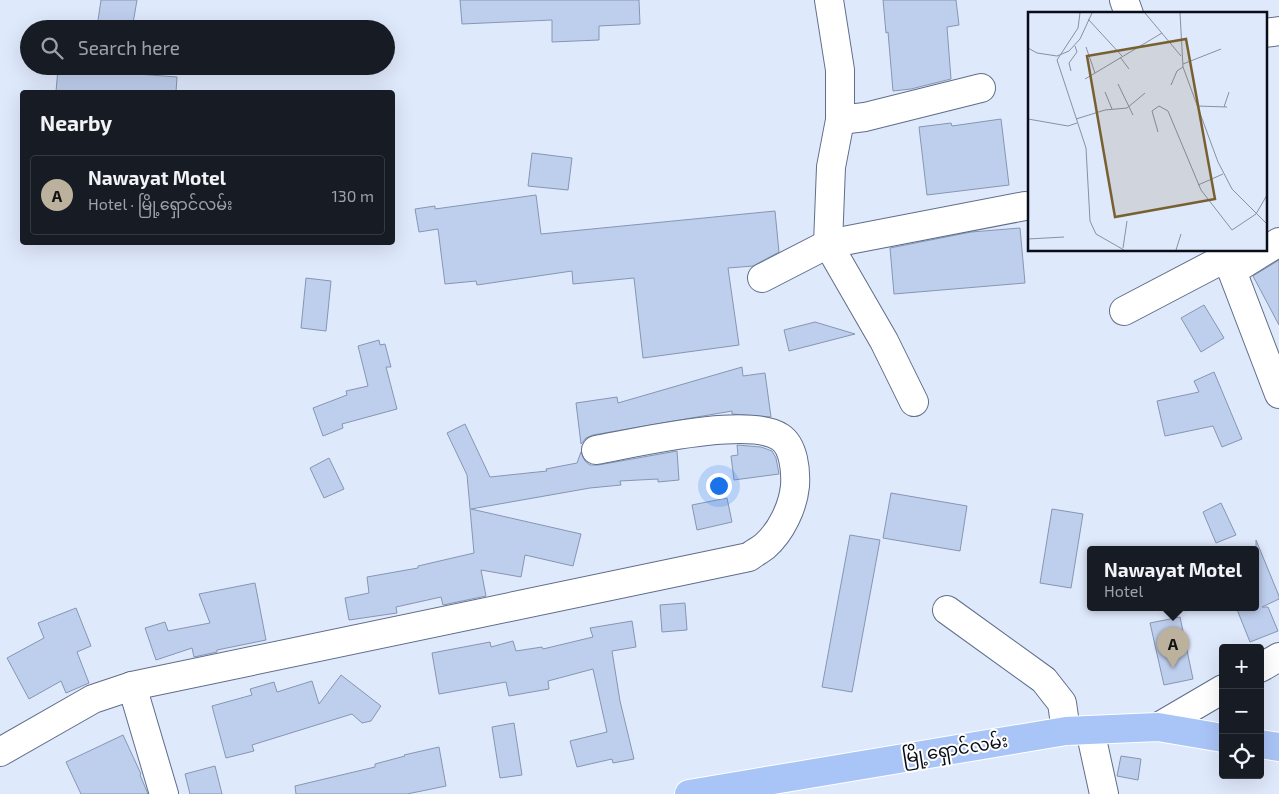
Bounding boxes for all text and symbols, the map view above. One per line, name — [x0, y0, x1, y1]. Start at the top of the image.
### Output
inset map — [1028, 12, 1266, 251]
search box — [20, 20, 395, 75]
icon: search — [38, 34, 66, 62]
text: Search here — [78, 36, 180, 59]
text: Nearby — [40, 110, 112, 135]
text: Nawayat Motel — [88, 166, 226, 189]
text: A — [52, 186, 62, 205]
text: 130 m — [332, 186, 374, 205]
text: Hotel · မြို့ရှောင်လမ်း — [88, 194, 233, 213]
your location — [706, 473, 732, 499]
popup — [1087, 546, 1259, 611]
text: Nawayat Motel — [1104, 558, 1242, 581]
text: Hotel — [1104, 581, 1143, 600]
pin: A — [1157, 627, 1189, 668]
map controls — [1219, 644, 1264, 779]
button: + — [1219, 644, 1264, 689]
button: − — [1219, 689, 1264, 734]
street label: မြို့ရှောင်လမ်း — [900, 727, 1010, 772]
button: locate — [1219, 734, 1264, 779]

